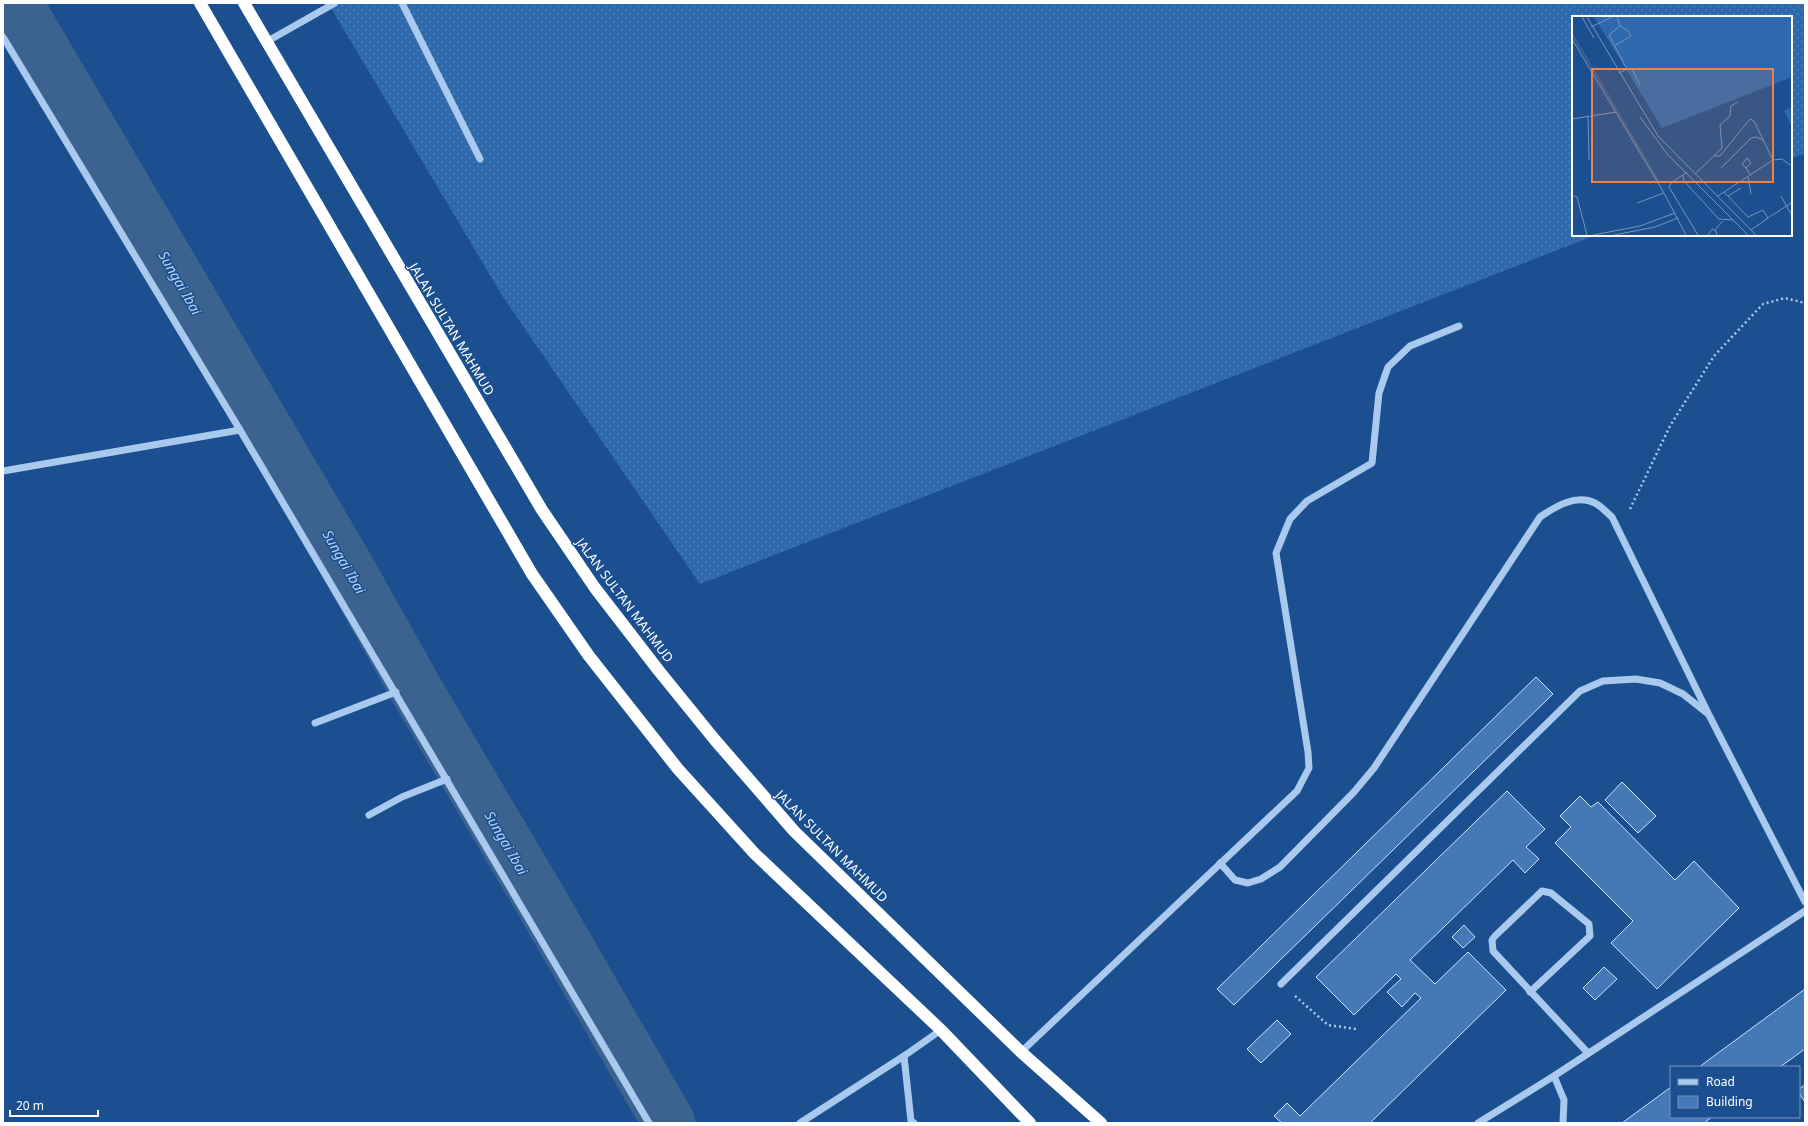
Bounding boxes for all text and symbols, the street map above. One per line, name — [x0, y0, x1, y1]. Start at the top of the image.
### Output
inset map — [1572, 16, 1792, 236]
water label: Sungai Ibai — [155, 247, 207, 318]
street label: JALAN SULTAN MAHMUD — [404, 258, 499, 399]
water label: Sungai Ibai — [319, 526, 371, 597]
street label: JALAN SULTAN MAHMUD — [571, 532, 678, 666]
street label: JALAN SULTAN MAHMUD — [771, 785, 892, 906]
water label: Sungai Ibai — [481, 807, 533, 878]
legend — [1670, 1066, 1800, 1118]
text: Road — [1706, 1073, 1735, 1090]
scale bar — [10, 1092, 98, 1118]
text: Building — [1706, 1093, 1753, 1110]
text: 20 m — [16, 1097, 44, 1114]

